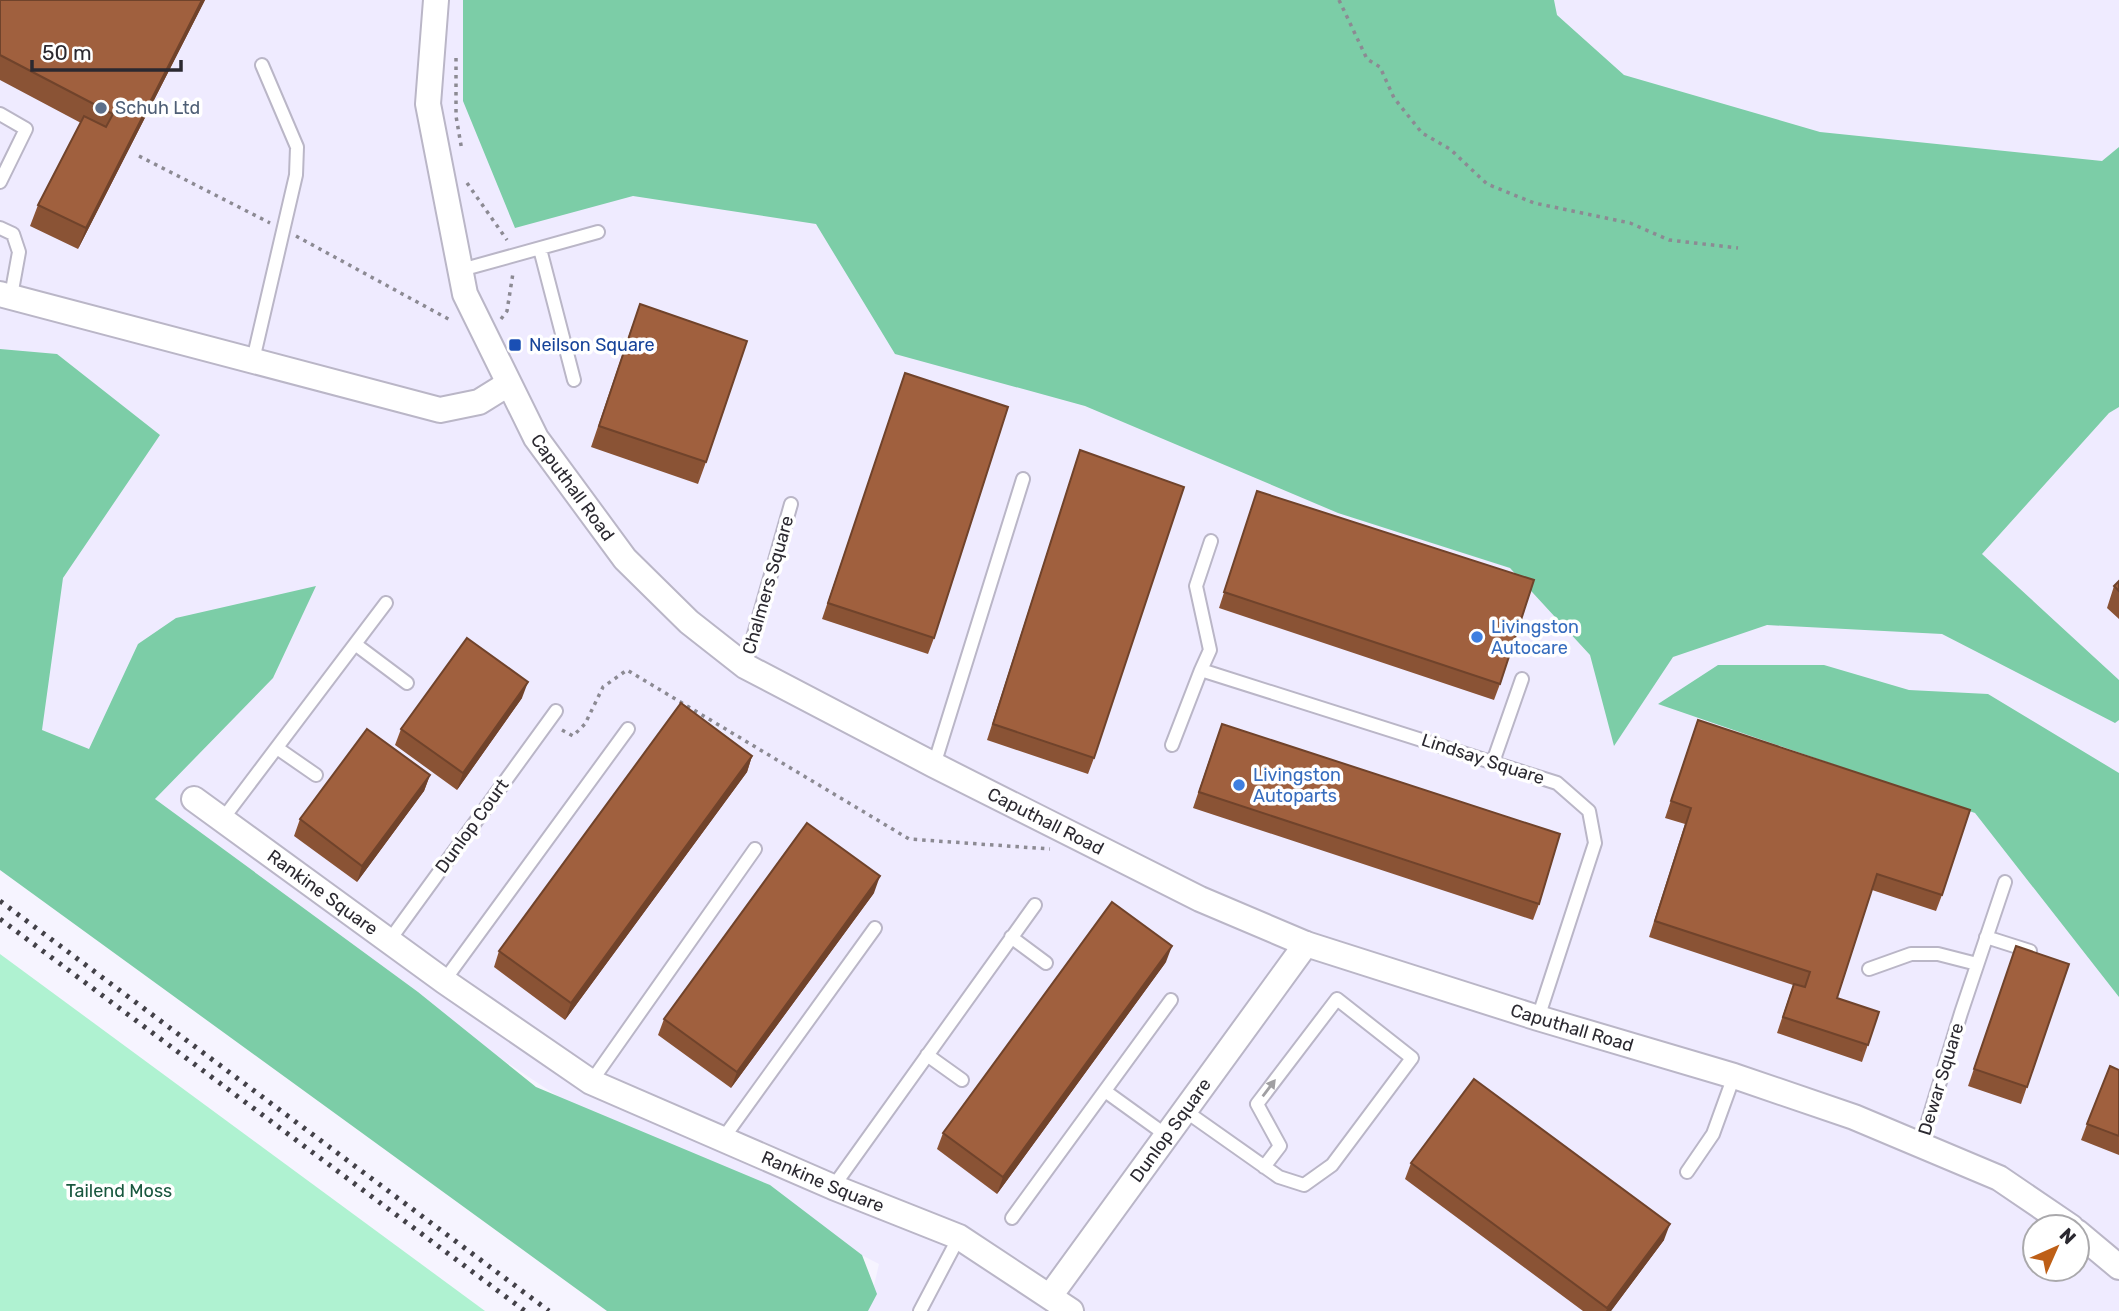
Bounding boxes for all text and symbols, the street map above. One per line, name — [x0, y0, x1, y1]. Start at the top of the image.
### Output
scale bar — [32, 28, 180, 72]
text: 50 m — [42, 40, 92, 65]
place label: Schuh Ltd — [115, 97, 200, 119]
marker: Schuh Ltd — [93, 100, 109, 116]
place label: Neilson Square — [529, 334, 655, 356]
marker: Neilson Square — [507, 337, 523, 353]
street label: Caputhall Road — [526, 430, 619, 545]
street label: Chalmers Square — [738, 513, 798, 657]
place label: Livingston Autocare — [1491, 616, 1579, 659]
marker: Livingston Autocare — [1469, 629, 1485, 645]
street label: Lindsay Square — [1419, 729, 1547, 789]
place label: Livingston Autoparts — [1253, 764, 1341, 807]
street label: Dunlop Court — [430, 775, 514, 877]
marker: Livingston Autoparts — [1231, 777, 1247, 793]
street label: Caputhall Road — [984, 783, 1107, 860]
street label: Rankine Square — [263, 845, 382, 940]
street label: Caputhall Road — [1508, 999, 1636, 1057]
street label: Dewar Square — [1913, 1020, 1969, 1138]
street label: Dunlop Square — [1125, 1074, 1216, 1187]
one-way arrow — [1262, 1079, 1276, 1097]
street label: Rankine Square — [758, 1146, 887, 1217]
park label: Tailend Moss — [66, 1180, 172, 1202]
north arrow — [2021, 1213, 2091, 1283]
text: N — [2055, 1223, 2081, 1249]

